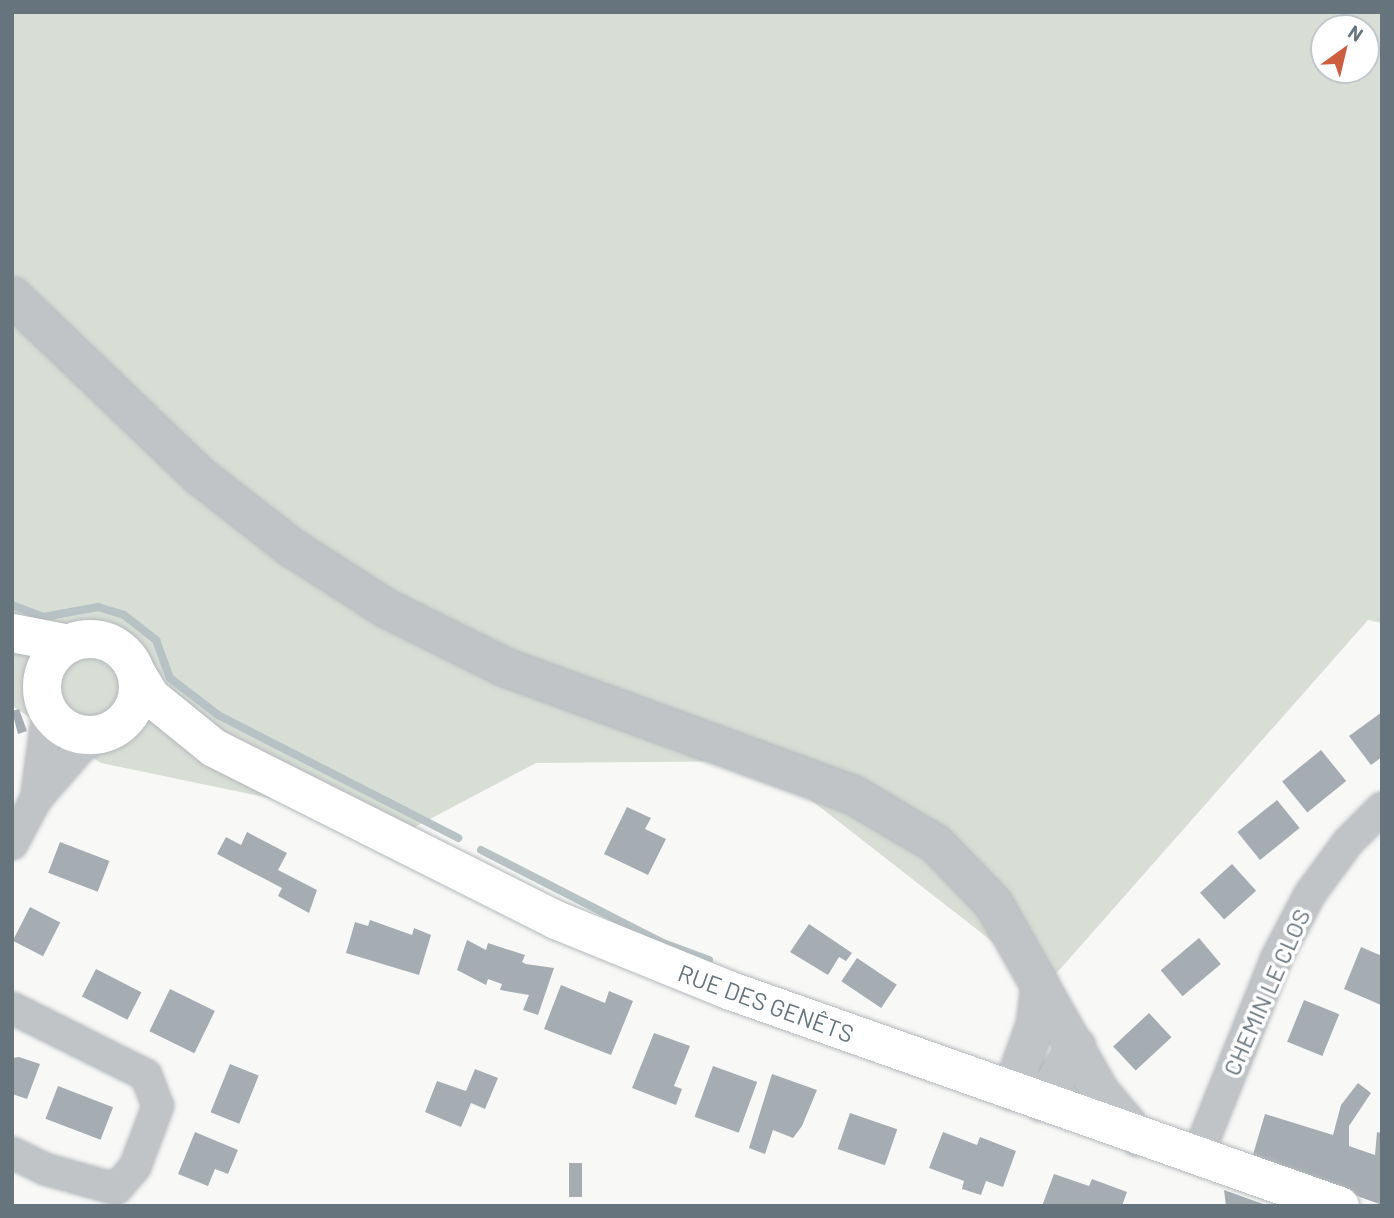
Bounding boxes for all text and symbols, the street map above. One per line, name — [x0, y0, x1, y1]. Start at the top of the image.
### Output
north arrow — [1310, 14, 1380, 84]
text: N — [1344, 20, 1368, 46]
street label: CHEMIN LE CLOS — [1216, 904, 1316, 1080]
street label: RUE DES GENÊTS — [674, 958, 858, 1048]

